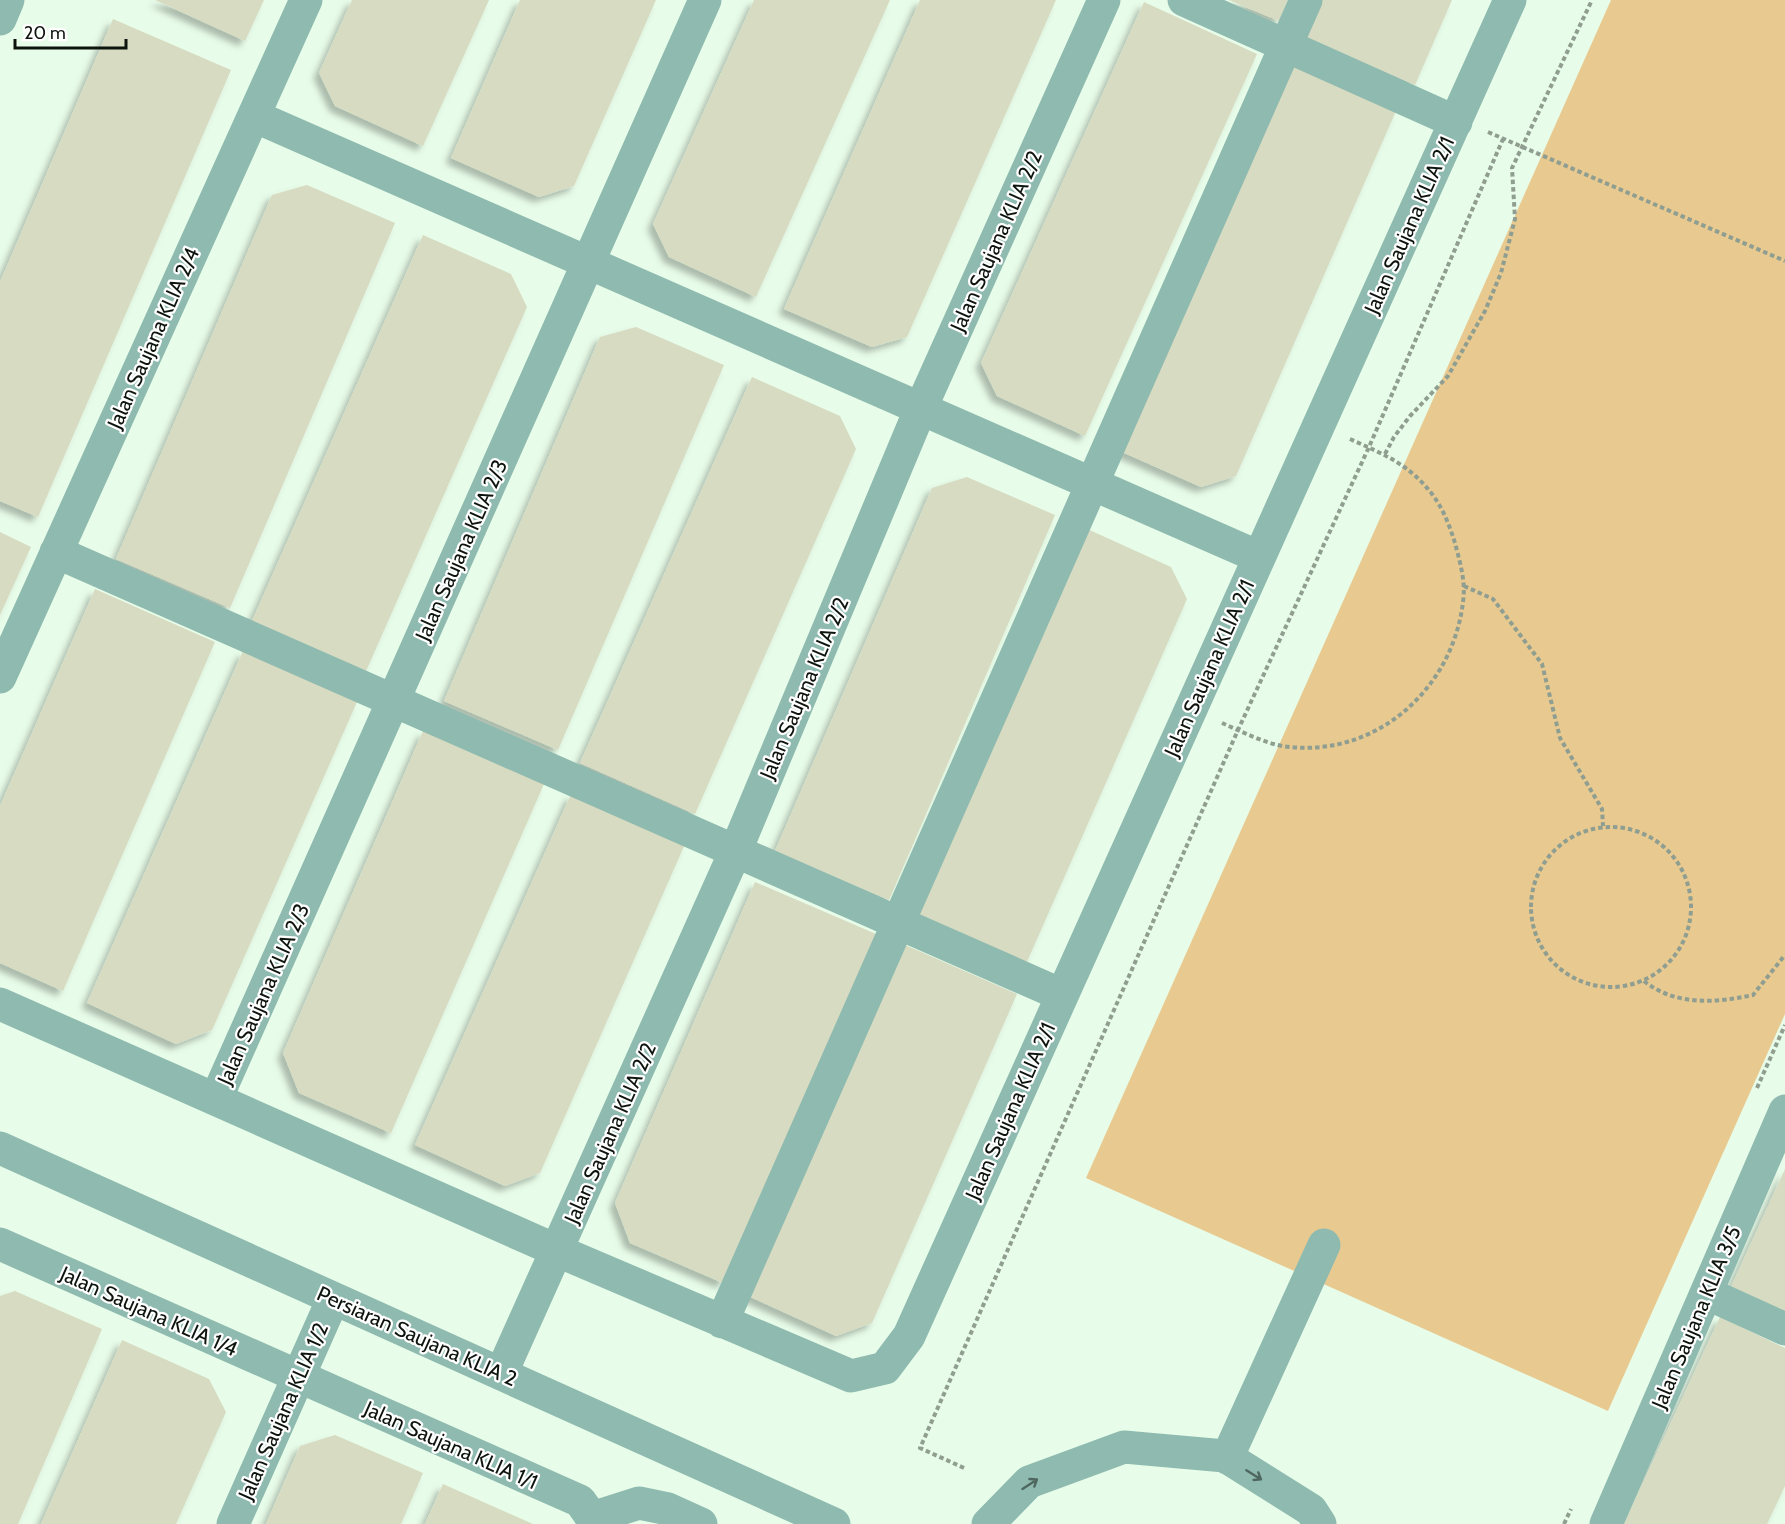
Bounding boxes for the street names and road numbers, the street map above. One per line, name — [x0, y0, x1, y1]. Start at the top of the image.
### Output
street label: Jalan Saujana KLIA 2/1 — [1358, 133, 1460, 319]
street label: Jalan Saujana KLIA 2/2 — [944, 147, 1048, 337]
street label: Jalan Saujana KLIA 2/4 — [101, 244, 205, 434]
street label: Jalan Saujana KLIA 2/3 — [409, 456, 513, 646]
street label: Jalan Saujana KLIA 2/1 — [1158, 576, 1260, 762]
street label: Jalan Saujana KLIA 2/2 — [754, 593, 855, 784]
street label: Jalan Saujana KLIA 2/3 — [211, 900, 315, 1090]
street label: Jalan Saujana KLIA 2/1 — [959, 1019, 1061, 1205]
street label: Jalan Saujana KLIA 2/2 — [558, 1039, 662, 1229]
street label: Jalan Saujana KLIA 3/5 — [1646, 1222, 1747, 1413]
street label: Jalan Saujana KLIA 1/4 — [55, 1260, 242, 1362]
street label: Persiaran Saujana KLIA 2 — [313, 1281, 521, 1392]
street label: Jalan Saujana KLIA 1/2 — [232, 1319, 334, 1505]
street label: Jalan Saujana KLIA 1/1 — [359, 1395, 542, 1495]

